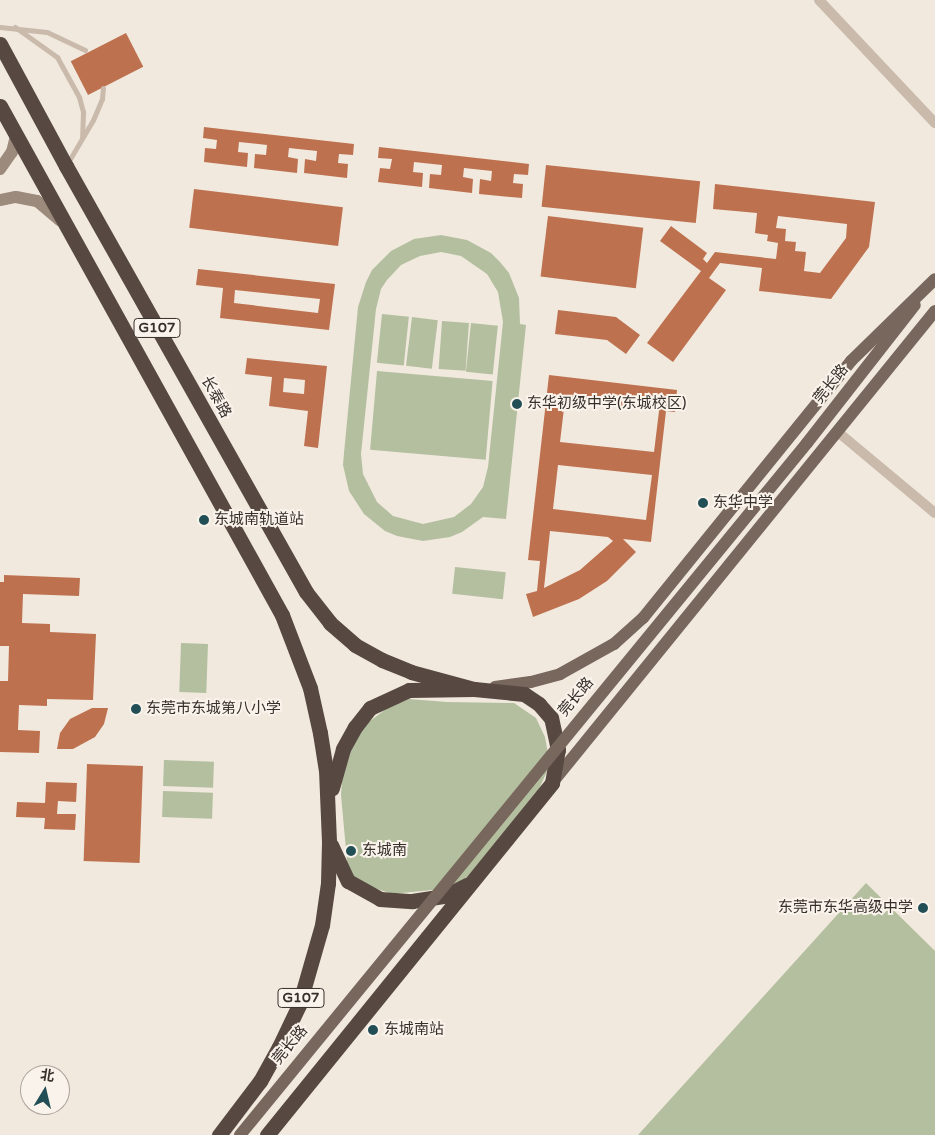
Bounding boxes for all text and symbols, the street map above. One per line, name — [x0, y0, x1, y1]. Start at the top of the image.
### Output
road number: G107 — [133, 316, 181, 339]
street label: 莞长路 — [810, 361, 852, 407]
street label: 长泰路 — [197, 373, 235, 421]
place label: 东华初级中学(东城校区) — [527, 395, 686, 413]
marker: 东华初级中学(东城校区) — [511, 398, 523, 410]
place label: 东华中学 — [713, 494, 773, 512]
marker: 东华中学 — [697, 497, 709, 509]
place label: 东城南轨道站 — [214, 511, 304, 529]
marker: 东城南轨道站 — [198, 514, 210, 526]
street label: 莞长路 — [555, 674, 597, 720]
place label: 东莞市东城第八小学 — [146, 700, 281, 718]
marker: 东莞市东城第八小学 — [130, 703, 142, 715]
place label: 东城南 — [362, 842, 407, 860]
marker: 东城南 — [344, 844, 358, 858]
place label: 东莞市东华高级中学 — [778, 899, 913, 917]
marker: 东莞市东华高级中学 — [917, 902, 929, 914]
road number: G107 — [277, 986, 325, 1010]
place label: 东城南站 — [384, 1021, 444, 1039]
street label: 莞长路 — [269, 1022, 311, 1068]
marker: 东城南站 — [366, 1023, 380, 1037]
north arrow — [20, 1065, 70, 1115]
text: 北 — [39, 1066, 56, 1085]

